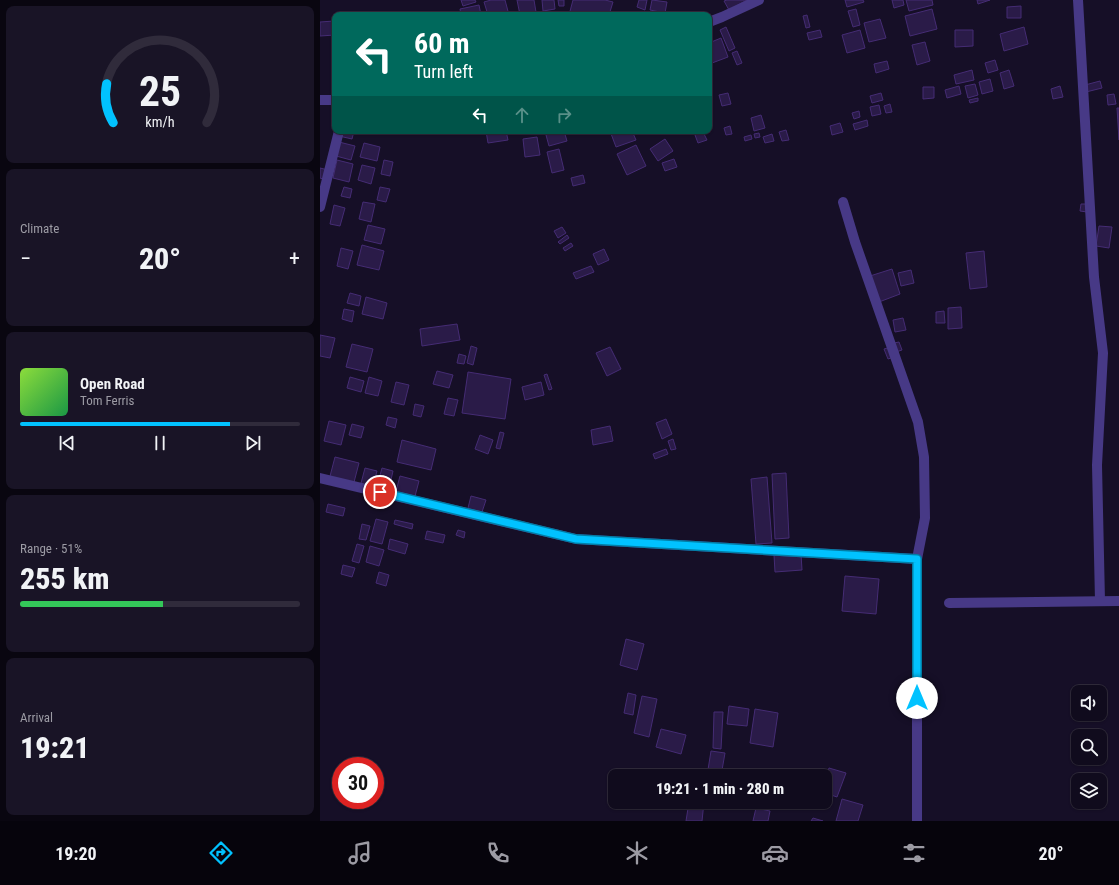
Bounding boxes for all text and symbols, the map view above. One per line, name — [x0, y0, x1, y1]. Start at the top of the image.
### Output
text: 60 m — [414, 27, 470, 60]
icon: left — [348, 28, 400, 80]
text: Turn left — [414, 61, 473, 82]
text: 25 — [139, 66, 181, 115]
icon: left — [469, 104, 491, 126]
icon: ahead — [511, 104, 533, 126]
icon: right — [553, 104, 575, 126]
text: km/h — [145, 113, 175, 129]
text: Climate — [20, 221, 59, 236]
text: 20° — [139, 241, 181, 276]
text: − — [20, 246, 31, 271]
text: + — [289, 246, 300, 271]
text: Open Road — [80, 375, 145, 393]
text: Tom Ferris — [80, 393, 134, 408]
icon: previous — [56, 432, 78, 454]
icon: pause — [149, 432, 171, 454]
icon: next — [242, 432, 264, 454]
pin — [363, 475, 397, 509]
icon: arrive — [369, 481, 391, 503]
text: Range · 51% — [20, 541, 82, 556]
text: 255 km — [20, 561, 109, 596]
position arrow — [896, 677, 938, 719]
map controls — [1071, 685, 1107, 809]
button: sound — [1071, 685, 1107, 721]
text: Arrival — [20, 710, 53, 725]
button: search — [1071, 729, 1107, 765]
text: 19:21 — [20, 730, 89, 765]
speed limit sign: 30 — [332, 757, 384, 809]
button: layers — [1071, 773, 1107, 809]
text: 19:21 · 1 min · 280 m — [656, 780, 784, 798]
icon: directions — [207, 839, 235, 867]
icon: music — [346, 839, 374, 867]
icon: phone — [484, 839, 512, 867]
icon: climate — [623, 839, 651, 867]
icon: car — [761, 839, 789, 867]
icon: filters — [900, 839, 928, 867]
text: 19:20 — [55, 843, 97, 864]
text: 20° — [1038, 843, 1064, 864]

